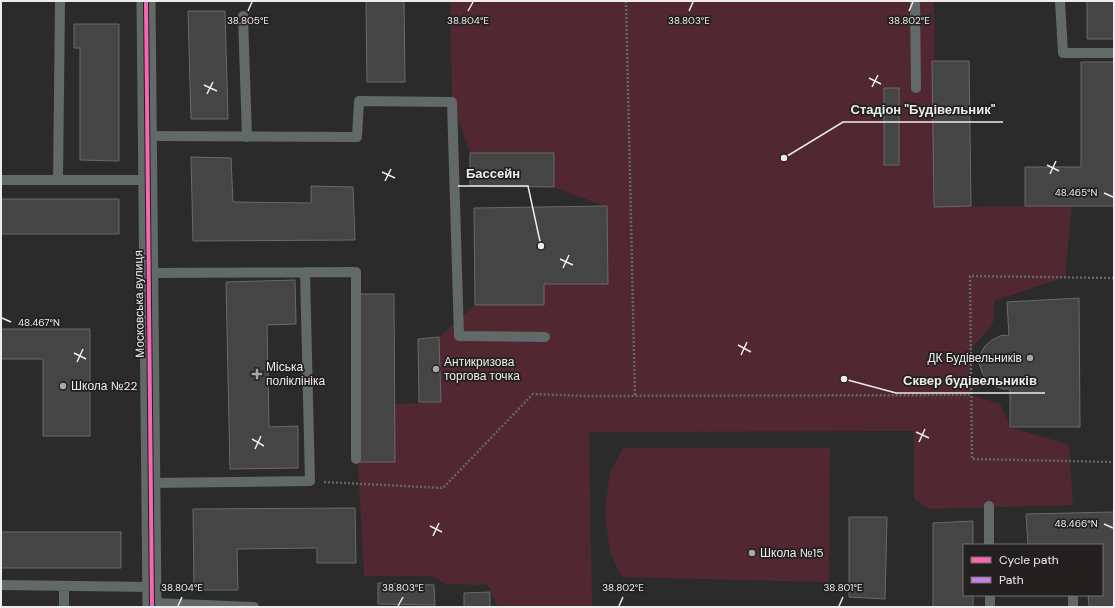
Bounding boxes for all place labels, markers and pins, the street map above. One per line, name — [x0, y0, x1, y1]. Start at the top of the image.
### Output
callout: Стадіон "Будівельник" — [843, 97, 1003, 122]
callout: Бассейн — [458, 161, 528, 186]
place label: ДК Будівельників — [927, 350, 1022, 366]
marker: ДК Будівельників — [1025, 353, 1035, 363]
place label: Антикризова торгова точка — [444, 354, 520, 384]
place label: Міська поліклініка — [266, 359, 325, 389]
marker: Антикризова торгова точка — [431, 364, 441, 374]
marker: Міська поліклініка — [251, 368, 263, 380]
callout: Сквер будівельників — [896, 368, 1045, 393]
place label: Школа №22 — [71, 378, 137, 394]
marker: Школа №22 — [58, 381, 68, 391]
place label: Школа №15 — [760, 545, 824, 561]
marker: Школа №15 — [747, 548, 757, 558]

